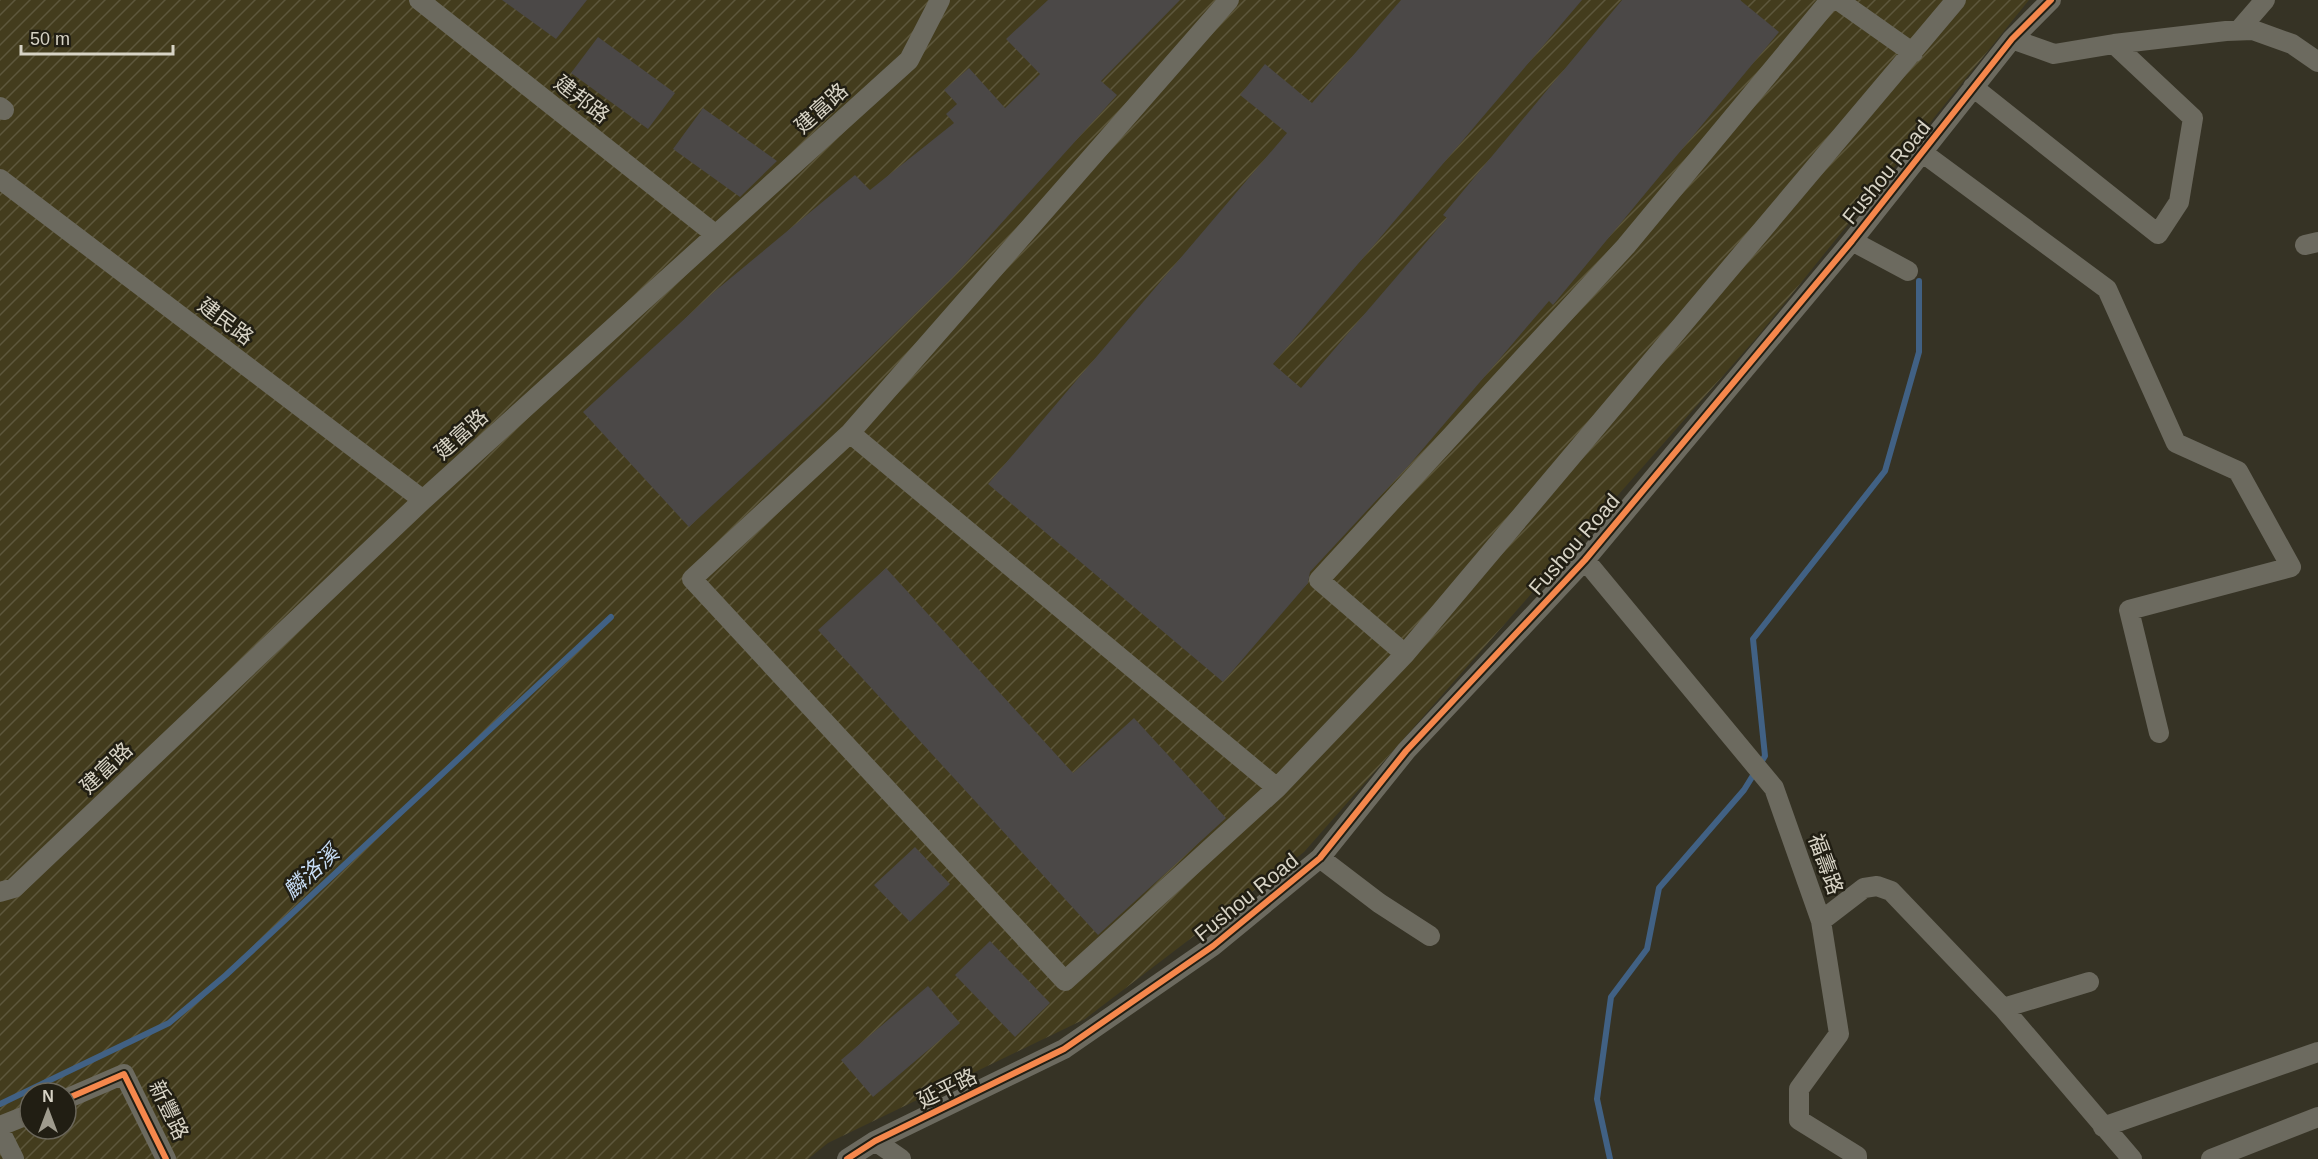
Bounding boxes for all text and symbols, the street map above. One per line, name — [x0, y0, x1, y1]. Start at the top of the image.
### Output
scale bar — [21, 18, 172, 56]
text: 50 m — [30, 29, 70, 49]
street label: 建邦路 — [550, 71, 614, 127]
street label: 建富路 — [790, 78, 852, 138]
street label: Fushou Road — [1837, 116, 1935, 228]
street label: 建民路 — [194, 293, 258, 349]
street label: 建富路 — [430, 404, 492, 464]
street label: Fushou Road — [1524, 489, 1624, 599]
street label: 建富路 — [75, 738, 137, 798]
street label: 福壽路 — [1804, 830, 1848, 898]
water label: 麟洛溪 — [278, 838, 346, 904]
street label: Fushou Road — [1190, 848, 1302, 946]
street label: 延平路 — [914, 1064, 980, 1112]
street label: 新豐路 — [145, 1077, 193, 1143]
north arrow — [18, 1081, 78, 1141]
text: N — [42, 1088, 54, 1105]

